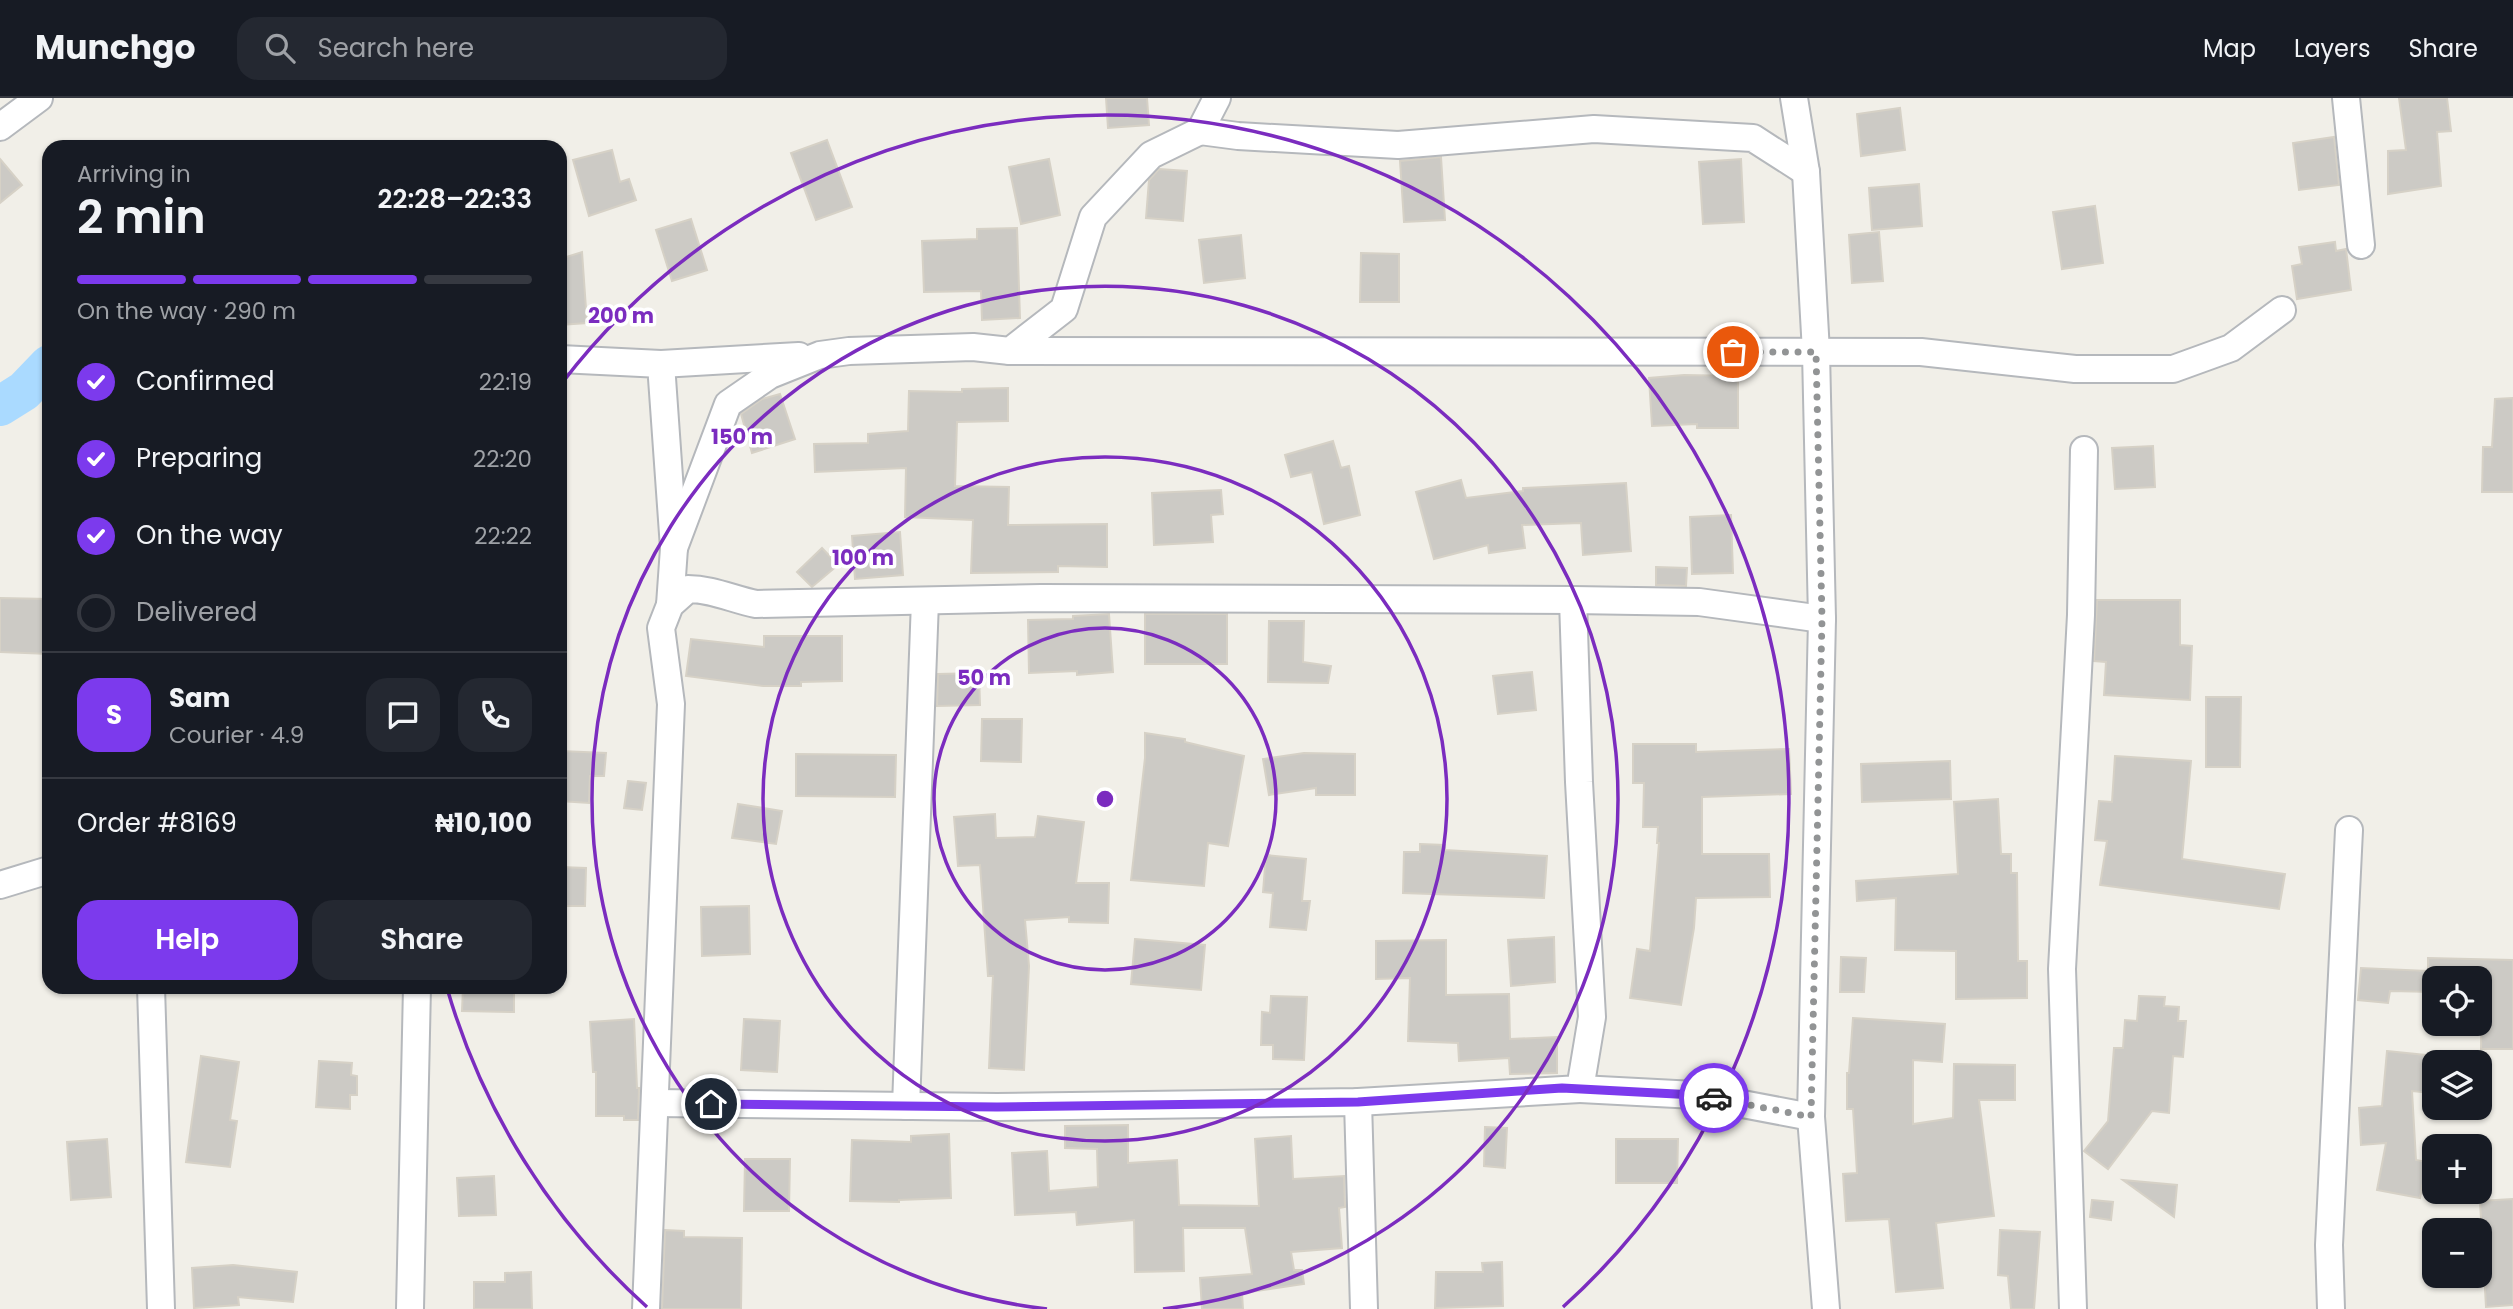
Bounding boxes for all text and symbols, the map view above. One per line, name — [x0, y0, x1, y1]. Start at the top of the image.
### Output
search box — [237, 17, 727, 80]
text: Munchgo — [35, 24, 195, 71]
icon: search — [261, 29, 299, 67]
text: Search here — [317, 30, 474, 66]
text: Map — [2203, 32, 2256, 65]
text: Layers — [2294, 32, 2370, 65]
text: Share — [2408, 32, 2478, 65]
text: Arriving in — [77, 158, 191, 190]
text: 22:28–22:33 — [378, 181, 532, 217]
text: 2 min — [77, 185, 206, 249]
text: On the way · 290 m — [77, 295, 296, 327]
text: 200 m — [588, 301, 654, 330]
pin — [1703, 322, 1763, 382]
icon: bag — [1714, 333, 1752, 371]
icon: check — [77, 363, 115, 401]
text: Confirmed — [136, 363, 274, 399]
text: 22:19 — [479, 366, 532, 398]
text: 150 m — [711, 422, 773, 451]
icon: check — [77, 440, 115, 478]
text: Preparing — [136, 440, 262, 476]
text: 22:20 — [473, 443, 532, 475]
icon: check — [77, 517, 115, 555]
text: On the way — [136, 517, 283, 553]
text: 22:22 — [474, 520, 532, 552]
text: 100 m — [832, 543, 894, 572]
text: Delivered — [136, 594, 257, 630]
text: 50 m — [957, 663, 1011, 692]
button: chat — [366, 678, 440, 752]
button: phone — [458, 678, 532, 752]
text: Sam — [169, 680, 230, 716]
text: S — [106, 697, 122, 733]
text: Courier · 4.9 — [169, 719, 304, 751]
centre of rings — [1093, 787, 1117, 811]
text: Order #8169 — [77, 805, 237, 841]
text: ₦10,100 — [435, 805, 532, 841]
button: Help — [77, 900, 298, 980]
button: Share — [312, 900, 532, 980]
map controls — [2422, 966, 2492, 1288]
button: locate — [2422, 966, 2492, 1036]
button: layers — [2422, 1050, 2492, 1120]
courier — [1679, 1063, 1749, 1133]
pin — [681, 1074, 741, 1134]
icon: car — [1695, 1079, 1733, 1117]
icon: home — [692, 1085, 730, 1123]
button: + — [2422, 1134, 2492, 1204]
button: − — [2422, 1218, 2492, 1288]

